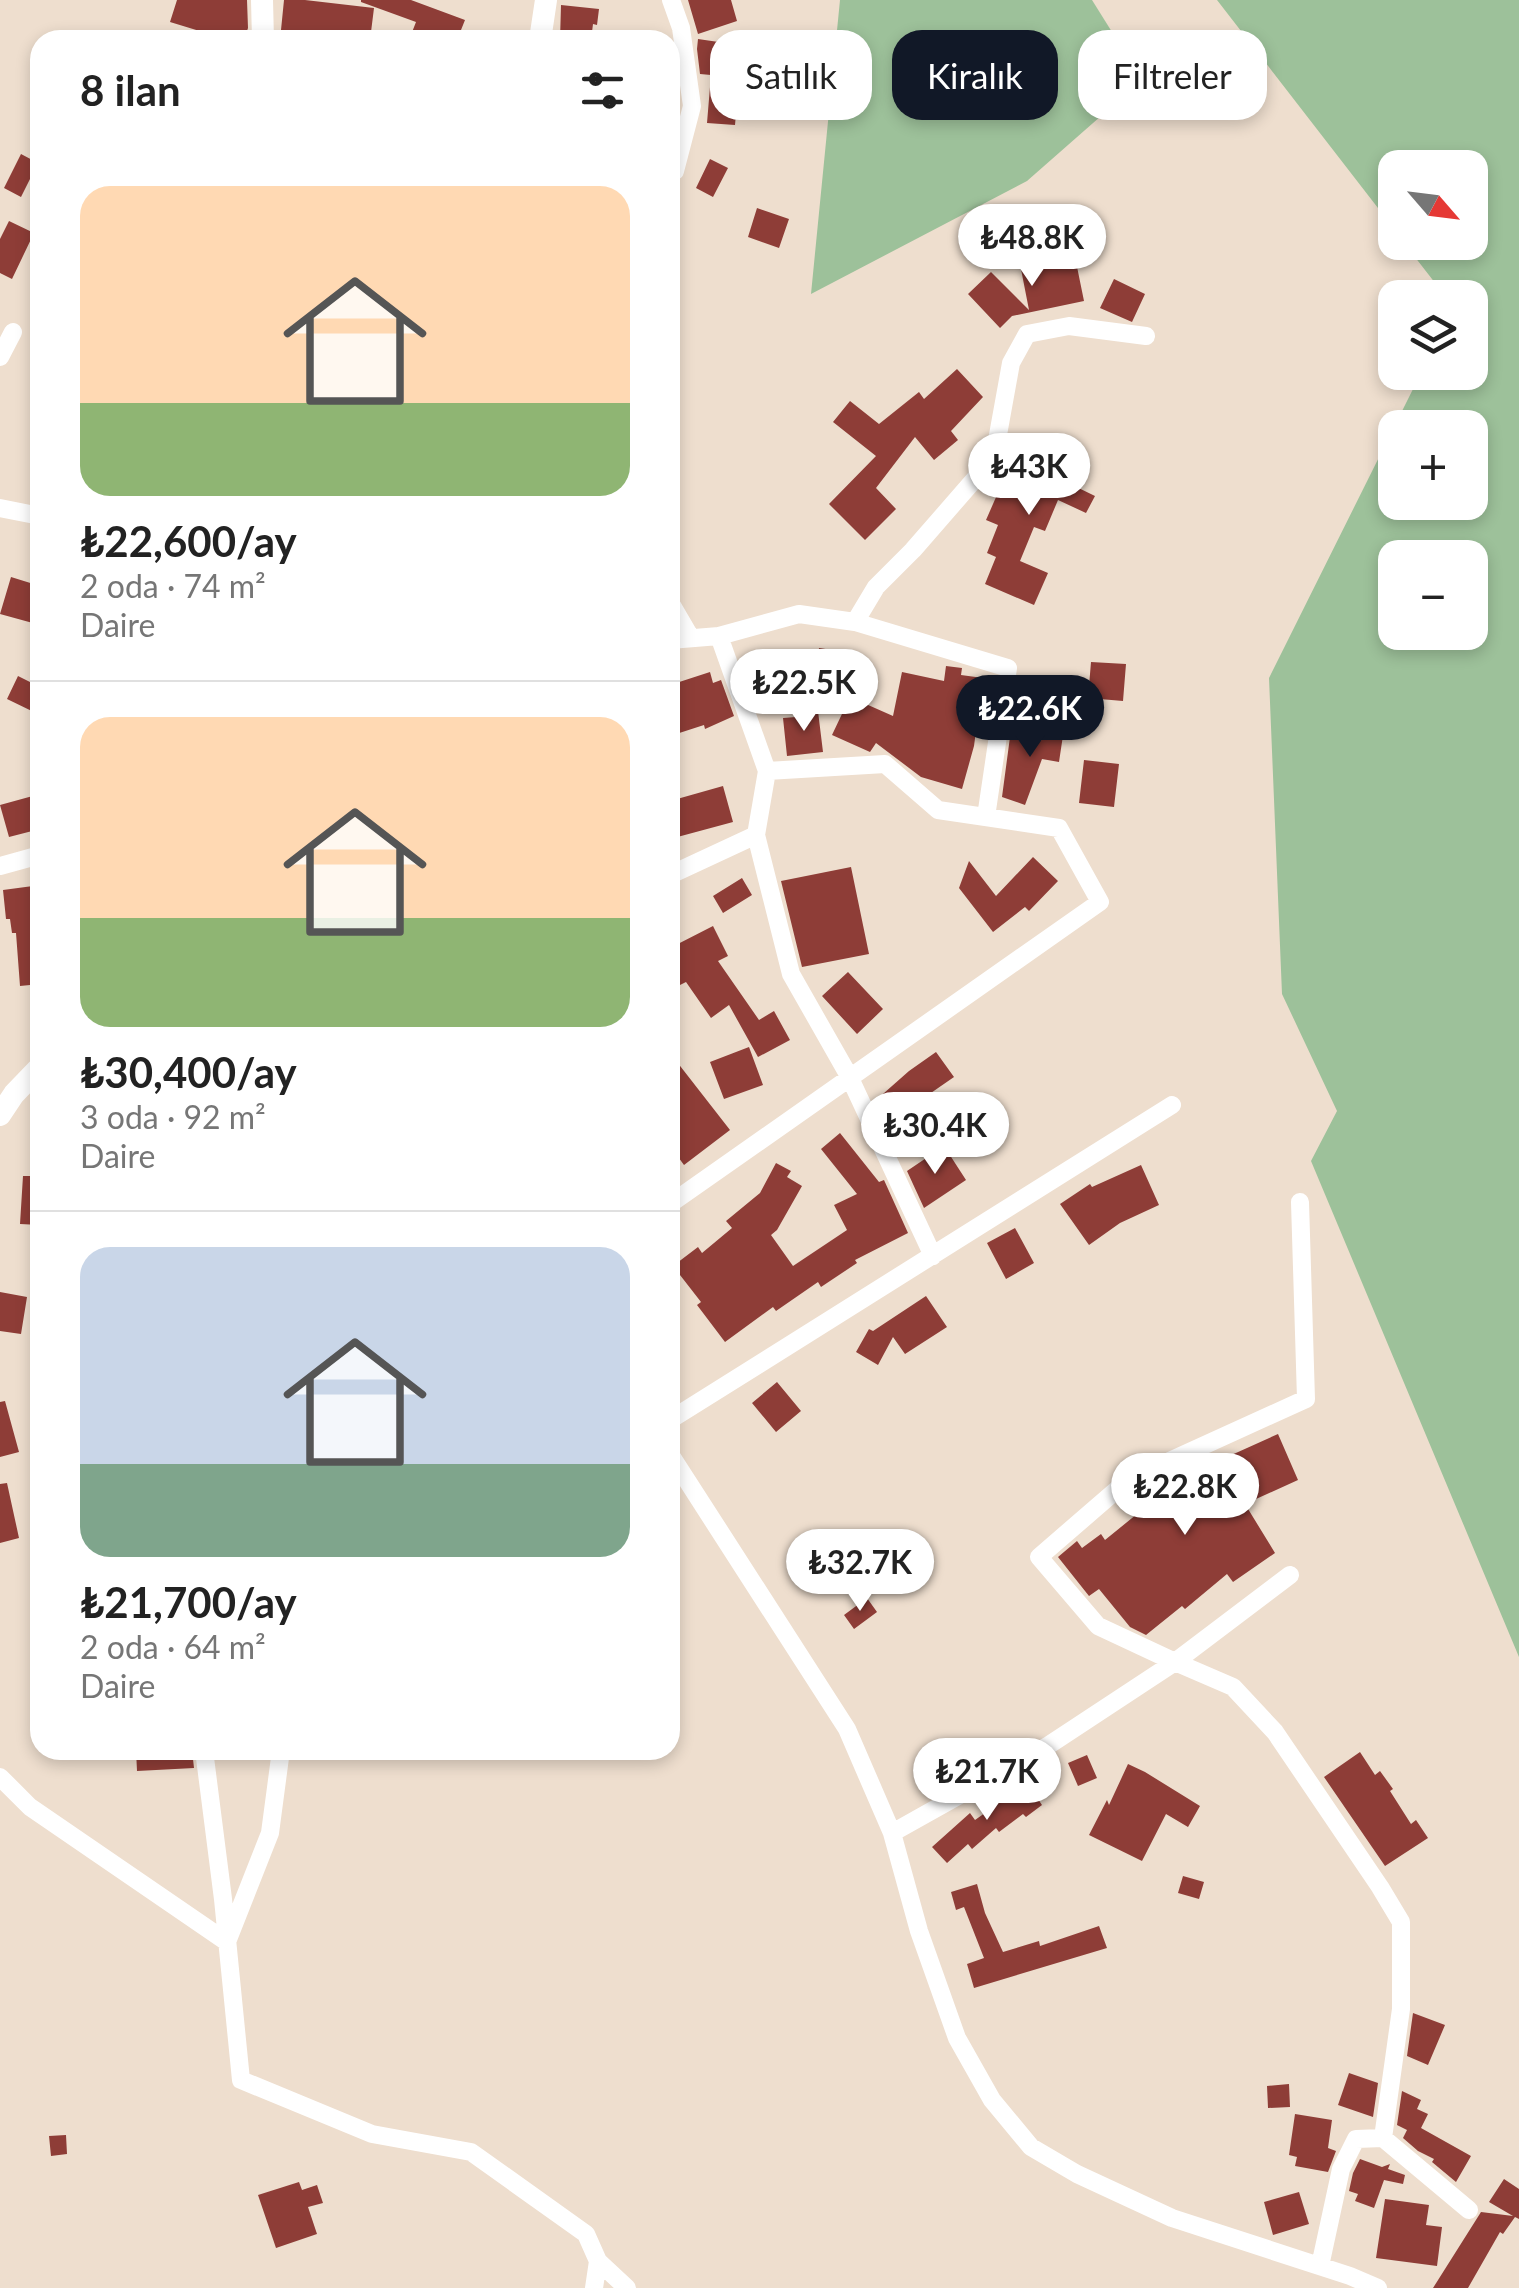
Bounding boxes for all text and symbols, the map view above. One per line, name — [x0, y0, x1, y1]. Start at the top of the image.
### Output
chip: Satılık — [710, 30, 872, 120]
chip: Kiralık — [892, 30, 1058, 120]
chip: Filtreler — [1078, 30, 1267, 120]
icon: filters — [575, 63, 630, 118]
text: 8 ilan — [80, 65, 181, 115]
north arrow — [1378, 150, 1488, 260]
map controls — [1378, 150, 1488, 650]
pin: ₺48.8K — [951, 204, 1113, 289]
text: ₺48.8K — [980, 217, 1084, 256]
icon: home — [265, 251, 445, 431]
button: layers — [1378, 280, 1488, 390]
button: + — [1378, 410, 1488, 520]
pin: ₺43K — [970, 433, 1088, 518]
text: ₺43K — [990, 446, 1068, 485]
text: ₺22,600/ay — [80, 516, 297, 566]
button: − — [1378, 540, 1488, 650]
text: 2 oda · 74 m² — [80, 566, 266, 605]
text: Daire — [80, 605, 155, 644]
pin: ₺22.5K — [723, 649, 885, 734]
text: ₺22.5K — [752, 662, 856, 701]
pin: ₺22.6K — [949, 675, 1111, 760]
text: ₺22.6K — [978, 688, 1082, 727]
icon: home — [265, 782, 445, 962]
text: ₺30,400/ay — [80, 1047, 297, 1097]
pin: ₺30.4K — [854, 1092, 1016, 1177]
text: 3 oda · 92 m² — [80, 1097, 266, 1136]
text: ₺30.4K — [883, 1105, 987, 1144]
text: Daire — [80, 1136, 155, 1175]
icon: home — [265, 1312, 445, 1492]
pin: ₺22.8K — [1104, 1453, 1266, 1538]
text: ₺22.8K — [1133, 1466, 1237, 1505]
pin: ₺32.7K — [779, 1529, 941, 1614]
text: ₺32.7K — [808, 1542, 912, 1581]
text: ₺21,700/ay — [80, 1577, 297, 1627]
text: 2 oda · 64 m² — [80, 1627, 266, 1666]
text: Daire — [80, 1666, 155, 1705]
pin: ₺21.7K — [906, 1738, 1068, 1823]
text: ₺21.7K — [935, 1751, 1039, 1790]

